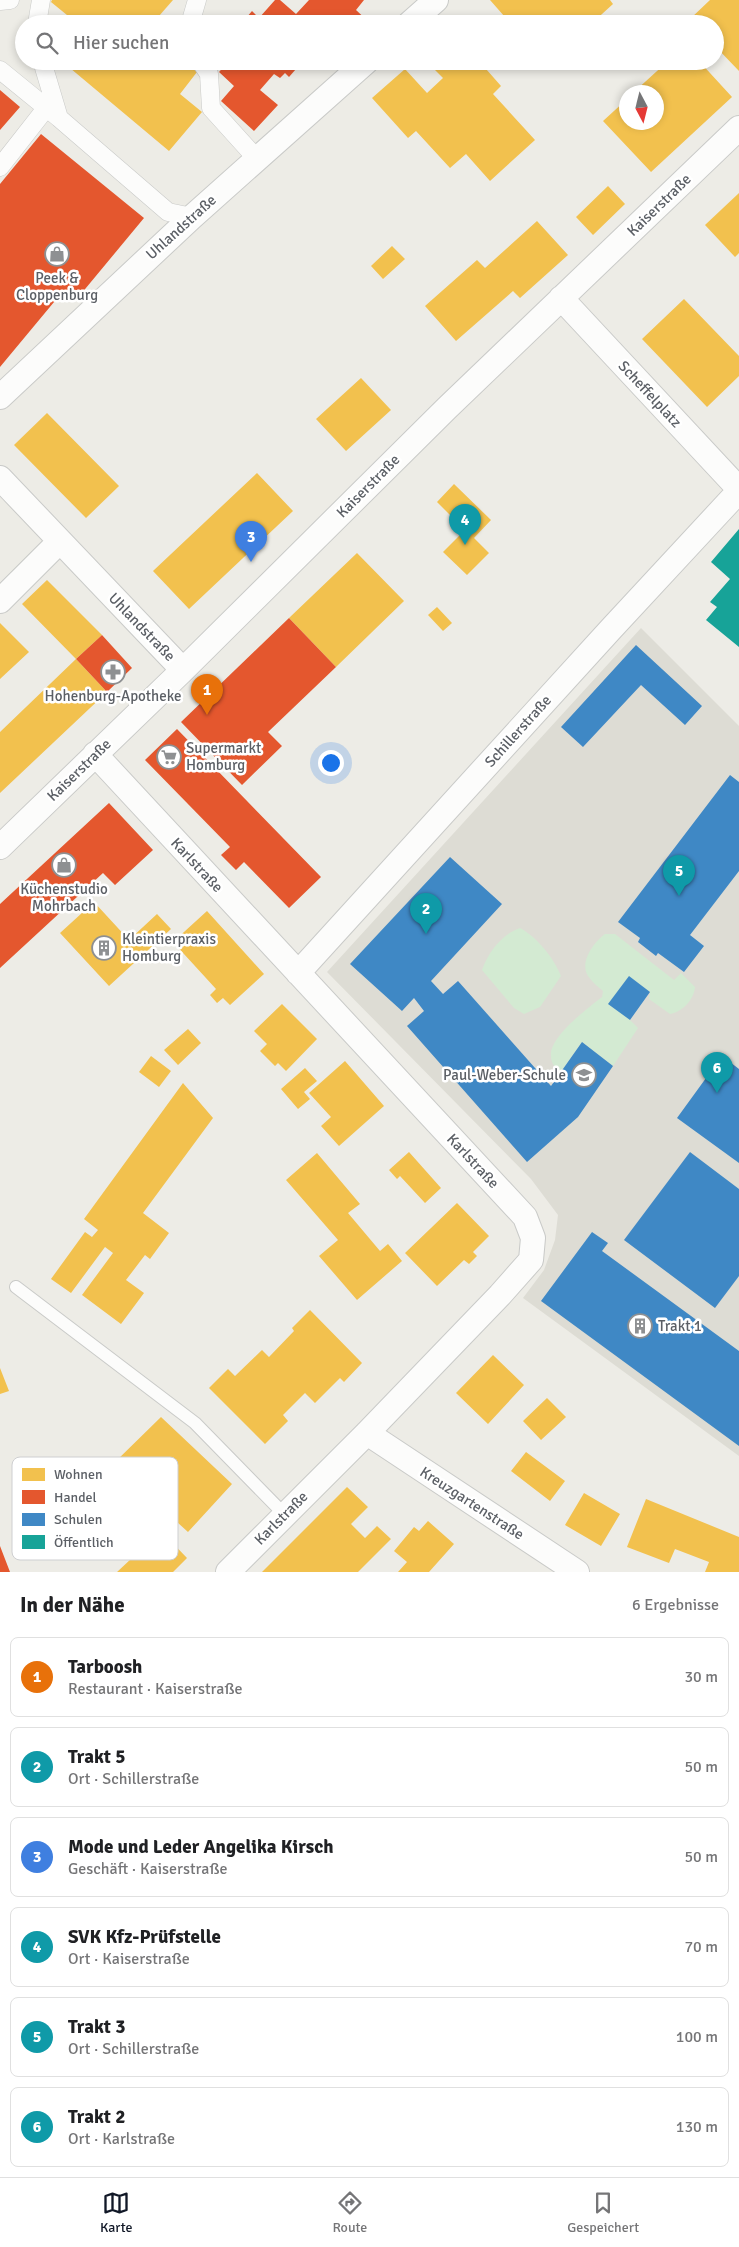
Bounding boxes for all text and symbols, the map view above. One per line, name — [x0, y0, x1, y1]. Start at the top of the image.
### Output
search box — [15, 15, 724, 70]
icon: search — [33, 29, 61, 57]
text: Hier suchen — [73, 31, 169, 55]
north arrow — [619, 85, 664, 130]
street label: Kaiserstraße — [623, 170, 695, 240]
street label: Uhlandstraße — [142, 191, 220, 263]
shop icon: Peek & Cloppenburg — [44, 241, 70, 267]
place label: Peek & Cloppenburg — [16, 269, 98, 304]
street label: Scheffelplatz — [615, 357, 686, 431]
street label: Kaiserstraße — [333, 451, 403, 521]
pin: 4 — [449, 504, 481, 545]
pin: 3 — [235, 521, 267, 562]
street label: Uhlandstraße — [105, 589, 179, 665]
pharmacy icon: Hohenburg-Apotheke — [100, 659, 126, 685]
pin: 1 — [191, 674, 223, 715]
place label: Hohenburg-Apotheke — [45, 687, 181, 705]
street label: Schillerstraße — [481, 691, 555, 771]
street label: Kaiserstraße — [43, 735, 115, 805]
place label: Supermarkt Homburg — [186, 739, 261, 774]
supermarket icon: Supermarkt Homburg — [156, 744, 182, 770]
your location — [318, 750, 344, 776]
street label: Karlstraße — [167, 834, 227, 896]
shop icon: Küchenstudio Mohrbach — [51, 852, 77, 878]
pin: 5 — [663, 855, 695, 896]
place label: Küchenstudio Mohrbach — [20, 880, 108, 915]
pin: 2 — [410, 893, 442, 934]
place label: Kleintierpraxis Homburg — [122, 930, 216, 965]
building icon: Kleintierpraxis Homburg — [91, 935, 117, 961]
pin: 6 — [701, 1052, 733, 1093]
school or university icon: Paul-Weber-Schule — [571, 1062, 597, 1088]
place label: Paul-Weber-Schule — [443, 1066, 566, 1084]
street label: Karlstraße — [443, 1130, 503, 1192]
building icon: Trakt 1 — [627, 1313, 653, 1339]
place label: Trakt 1 — [658, 1317, 702, 1335]
legend — [12, 1457, 178, 1560]
street label: Kreuzgartenstraße — [417, 1463, 527, 1543]
text: Wohnen — [54, 1466, 103, 1483]
street label: Karlstraße — [251, 1488, 311, 1548]
text: Handel — [54, 1489, 97, 1506]
text: Schulen — [54, 1511, 102, 1528]
text: Öffentlich — [54, 1534, 114, 1551]
text: In der Nähe — [20, 1592, 125, 1618]
text: 6 Ergebnisse — [632, 1595, 719, 1615]
text: Tarboosh — [68, 1655, 142, 1679]
text: 1 — [33, 1667, 41, 1687]
text: 30 m — [684, 1667, 718, 1687]
text: Restaurant · Kaiserstraße — [68, 1679, 242, 1699]
text: Trakt 5 — [68, 1745, 125, 1769]
text: 2 — [33, 1757, 41, 1777]
text: 50 m — [684, 1757, 718, 1777]
text: Ort · Schillerstraße — [68, 1769, 199, 1789]
text: Mode und Leder Angelika Kirsch — [68, 1835, 334, 1859]
text: 3 — [33, 1847, 41, 1867]
text: 50 m — [684, 1847, 718, 1867]
text: Geschäft · Kaiserstraße — [68, 1859, 227, 1879]
text: SVK Kfz-Prüfstelle — [68, 1925, 221, 1949]
text: 4 — [33, 1937, 41, 1957]
text: 70 m — [684, 1937, 718, 1957]
text: Ort · Kaiserstraße — [68, 1949, 190, 1969]
text: Trakt 3 — [68, 2015, 125, 2039]
text: 5 — [33, 2027, 41, 2047]
text: 100 m — [676, 2027, 718, 2047]
text: Ort · Schillerstraße — [68, 2039, 199, 2059]
text: Trakt 2 — [68, 2105, 125, 2129]
text: 6 — [33, 2117, 41, 2137]
text: 130 m — [676, 2117, 718, 2137]
text: Ort · Karlstraße — [68, 2129, 175, 2149]
tab: Karte — [100, 2189, 133, 2236]
tab: Route — [332, 2189, 367, 2236]
tab: Gespeichert — [567, 2189, 639, 2236]

